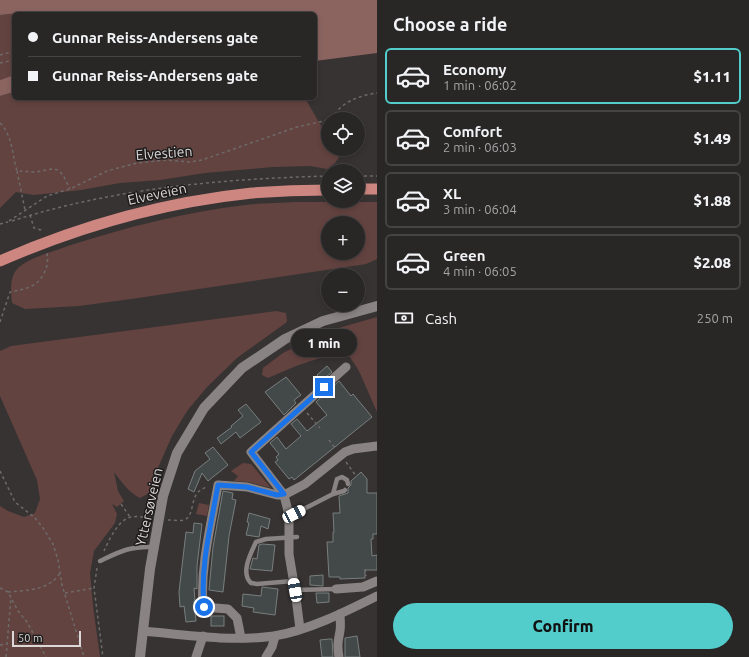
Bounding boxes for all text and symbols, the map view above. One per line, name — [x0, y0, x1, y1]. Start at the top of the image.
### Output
text: Choose a ride — [393, 14, 507, 34]
text: Gunnar Reiss-Andersens gate — [52, 29, 258, 46]
icon: car — [395, 58, 431, 94]
text: Economy — [443, 61, 507, 78]
text: Gunnar Reiss-Andersens gate — [52, 67, 258, 84]
text: $1.11 — [693, 68, 731, 85]
text: 1 min · 06:02 — [443, 78, 517, 92]
map controls — [321, 112, 365, 312]
button: locate — [321, 112, 365, 156]
icon: car — [395, 120, 431, 156]
text: Comfort — [443, 123, 502, 140]
text: $1.49 — [693, 130, 731, 147]
text: 2 min · 06:03 — [443, 140, 517, 154]
street label: Elvestien — [135, 143, 193, 163]
button: layers — [321, 164, 365, 208]
street label: Elveveien — [126, 180, 188, 208]
icon: car — [395, 182, 431, 218]
text: XL — [443, 185, 461, 202]
text: $1.88 — [693, 192, 731, 209]
text: 3 min · 06:04 — [443, 202, 517, 216]
button: + — [321, 216, 365, 260]
icon: car — [395, 244, 431, 280]
text: Green — [443, 247, 485, 264]
text: $2.08 — [693, 254, 731, 271]
text: 4 min · 06:05 — [443, 264, 517, 278]
button: − — [321, 268, 365, 312]
icon: cash — [393, 307, 415, 329]
text: Cash — [425, 310, 457, 327]
text: 250 m — [697, 311, 733, 325]
callout: 1 min — [291, 329, 357, 357]
text: 1 min — [307, 336, 341, 350]
route end — [315, 378, 333, 396]
street label: Yttersøveien — [132, 466, 166, 548]
car — [281, 503, 307, 525]
car — [287, 577, 303, 603]
route start — [195, 598, 213, 616]
button: Confirm — [393, 603, 733, 649]
scale bar — [12, 629, 81, 648]
text: 50 m — [18, 632, 42, 644]

